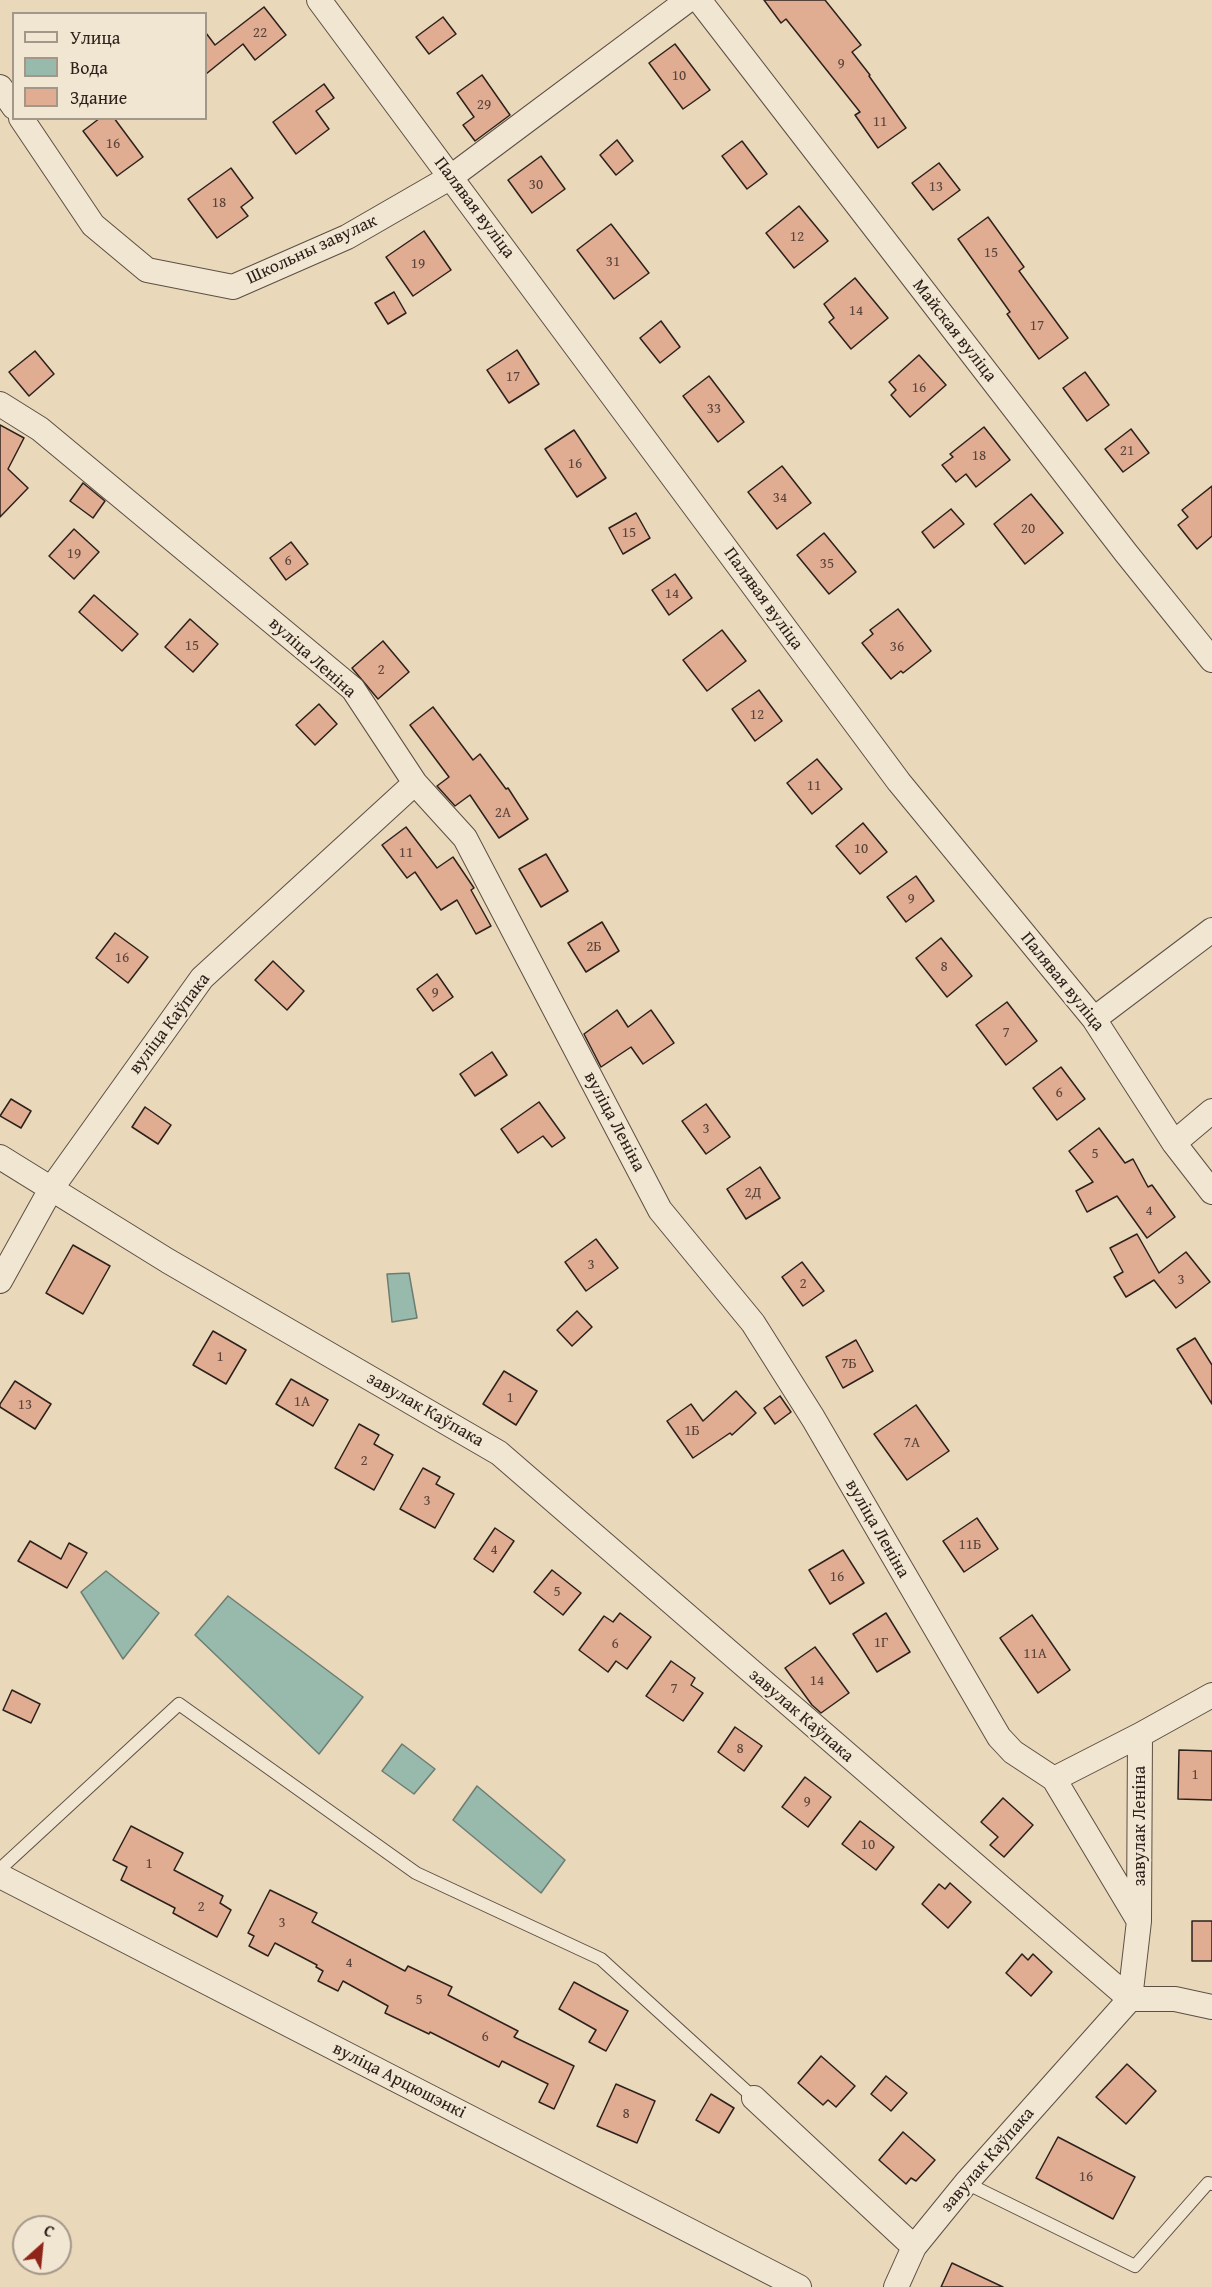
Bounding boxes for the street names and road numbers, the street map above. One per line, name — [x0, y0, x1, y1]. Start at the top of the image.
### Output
street label: Палявая вуліца — [429, 153, 519, 263]
street label: Школьны завулак — [243, 210, 381, 290]
street label: Майская вуліца — [907, 275, 1001, 387]
street label: Палявая вуліца — [719, 544, 807, 654]
street label: вуліца Леніна — [264, 613, 360, 703]
street label: Палявая вуліца — [1015, 928, 1109, 1036]
street label: вуліца Каўпака — [125, 969, 215, 1079]
street label: вуліца Леніна — [579, 1068, 649, 1176]
street label: завулак Каўпака — [363, 1368, 487, 1452]
street label: вуліца Леніна — [840, 1476, 914, 1582]
street label: завулак Каўпака — [744, 1665, 858, 1767]
street label: завулак Леніна — [1129, 1766, 1151, 1886]
street label: вуліца Арцюшэнкі — [329, 2038, 469, 2124]
street label: завулак Каўпака — [937, 2103, 1039, 2217]

